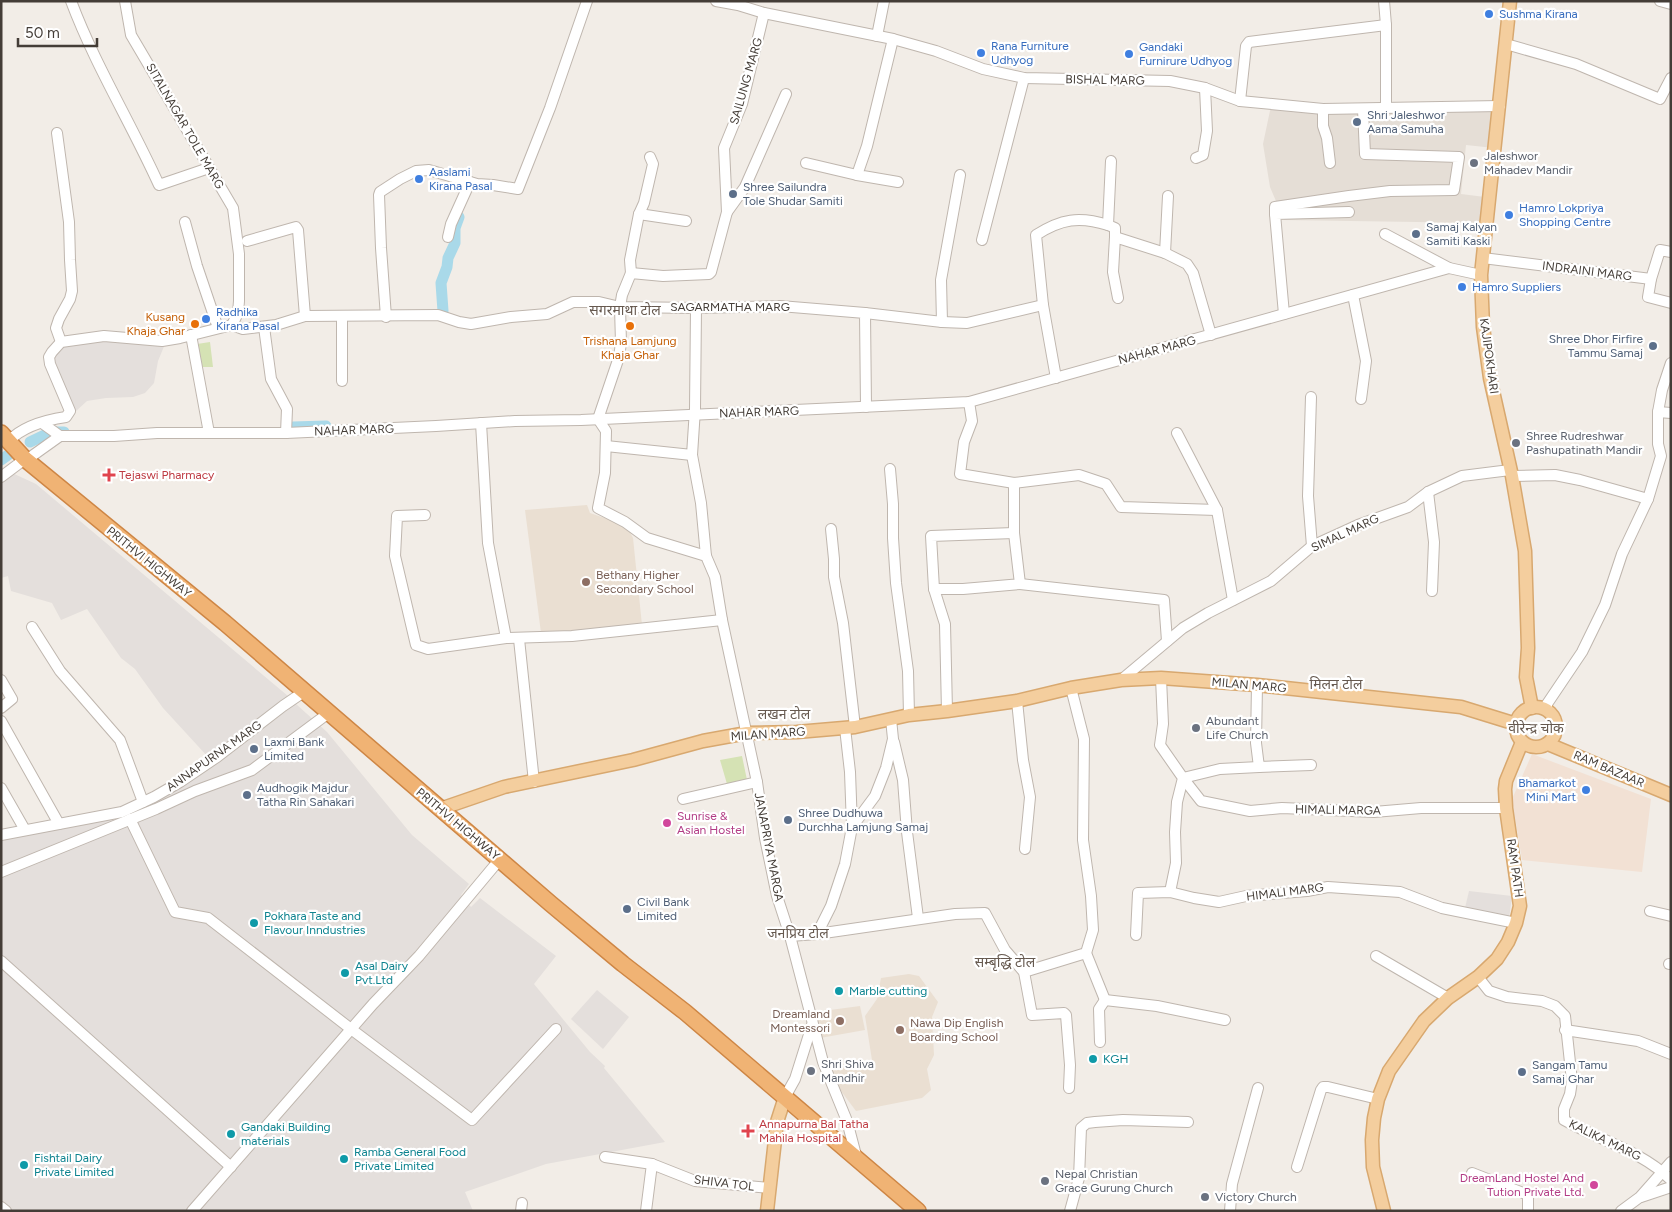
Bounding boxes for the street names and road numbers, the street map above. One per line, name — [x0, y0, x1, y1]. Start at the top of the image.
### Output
street label: SAILUNG MARG — [727, 36, 765, 126]
street label: SITALNAGAR TOLE MARG — [143, 61, 227, 191]
street label: BISHAL MARG — [1065, 72, 1145, 88]
street label: INDRAINI MARG — [1541, 259, 1633, 283]
street label: SAGARMATHA MARG — [670, 300, 790, 314]
street label: KAJIPOKHARI — [1477, 317, 1501, 395]
street label: NAHAR MARG — [1117, 333, 1197, 367]
street label: NAHAR MARG — [719, 404, 799, 420]
street label: NAHAR MARG — [314, 422, 394, 438]
street label: SIMAL MARG — [1309, 511, 1381, 555]
street label: PRITHVI HIGHWAY — [104, 524, 195, 601]
street label: MILAN MARG — [1211, 675, 1287, 695]
street label: ANNAPURNA MARG — [164, 718, 264, 794]
street label: MILAN MARG — [730, 724, 806, 744]
street label: RAM BAZAAR — [1571, 748, 1647, 790]
street label: PRITHVI HIGHWAY — [413, 785, 503, 863]
street label: JANAPRIYA MARGA — [752, 791, 786, 903]
street label: HIMALI MARGA — [1295, 802, 1381, 818]
street label: RAM PATH — [1504, 838, 1526, 898]
street label: HIMALI MARG — [1245, 880, 1325, 904]
street label: KALIKA MARG — [1567, 1117, 1643, 1163]
street label: SHIVA TOL — [693, 1172, 756, 1194]

